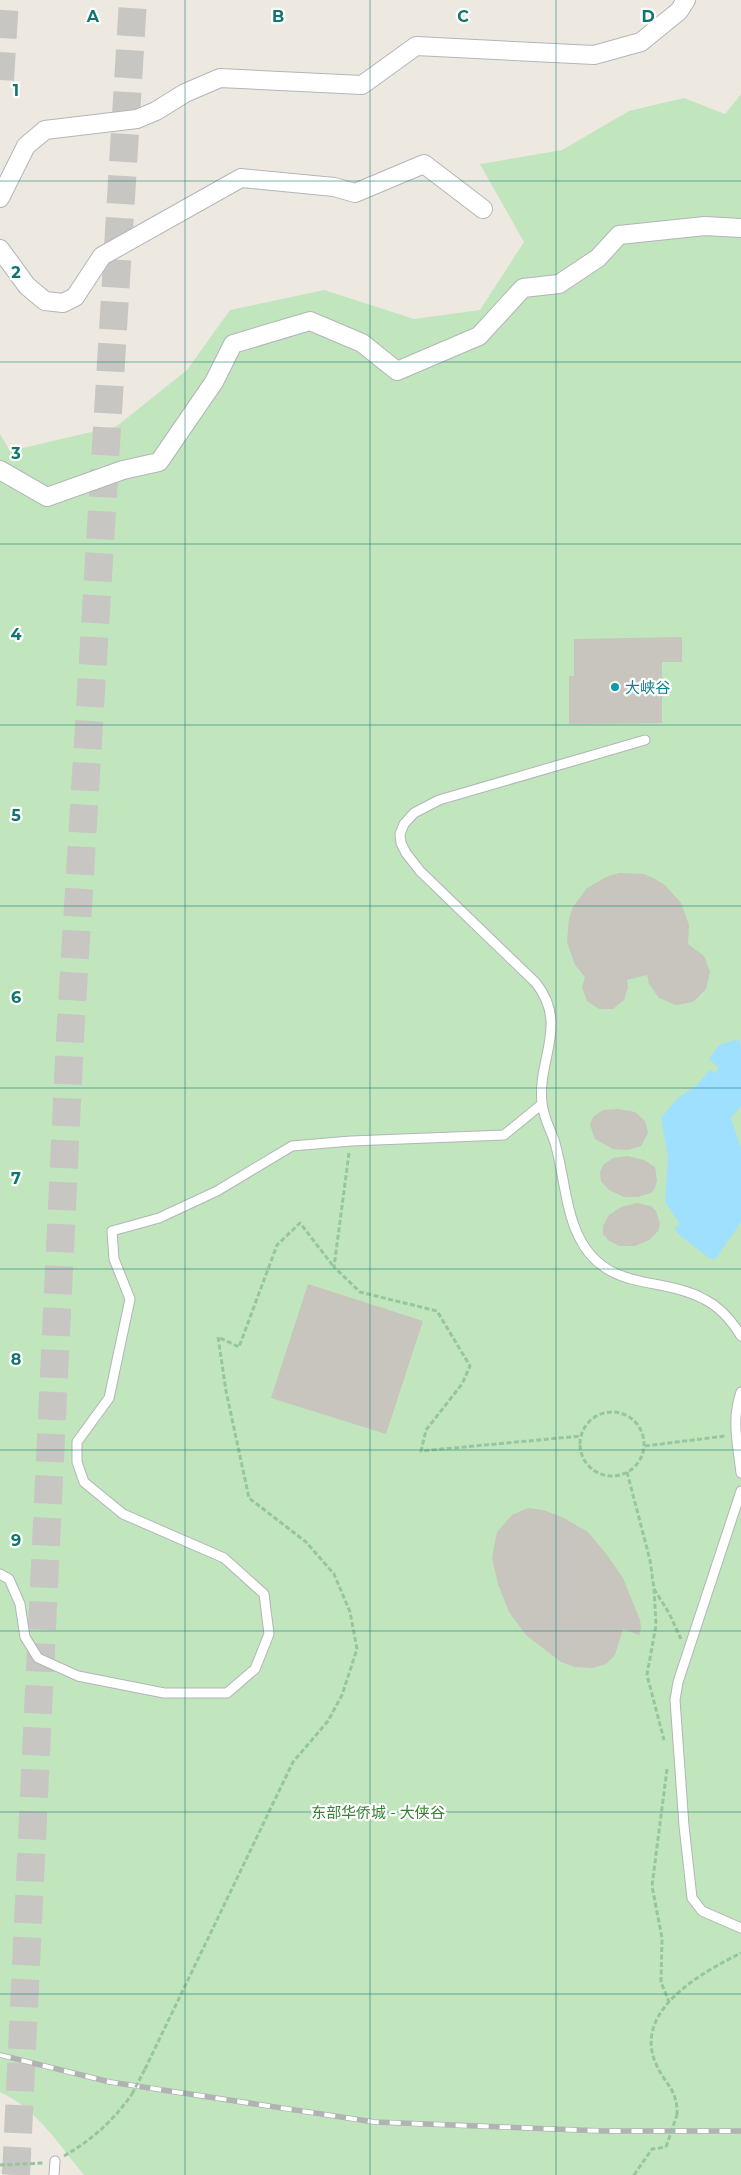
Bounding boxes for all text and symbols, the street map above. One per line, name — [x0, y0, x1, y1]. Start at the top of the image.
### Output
text: A — [86, 7, 100, 26]
text: B — [272, 7, 284, 26]
text: C — [457, 7, 469, 26]
text: D — [641, 7, 655, 26]
text: 1 — [13, 81, 19, 100]
text: 2 — [11, 263, 21, 282]
text: 3 — [10, 444, 21, 463]
text: 4 — [10, 625, 22, 644]
place label: 大峡谷 — [625, 678, 670, 697]
marker: 大峡谷 — [609, 681, 621, 693]
text: 5 — [11, 806, 21, 825]
text: 6 — [11, 988, 21, 1007]
text: 7 — [11, 1169, 21, 1188]
text: 8 — [11, 1350, 21, 1369]
text: 9 — [11, 1531, 21, 1550]
park label: 东部华侨城 - 大侠谷 — [311, 1803, 445, 1822]

